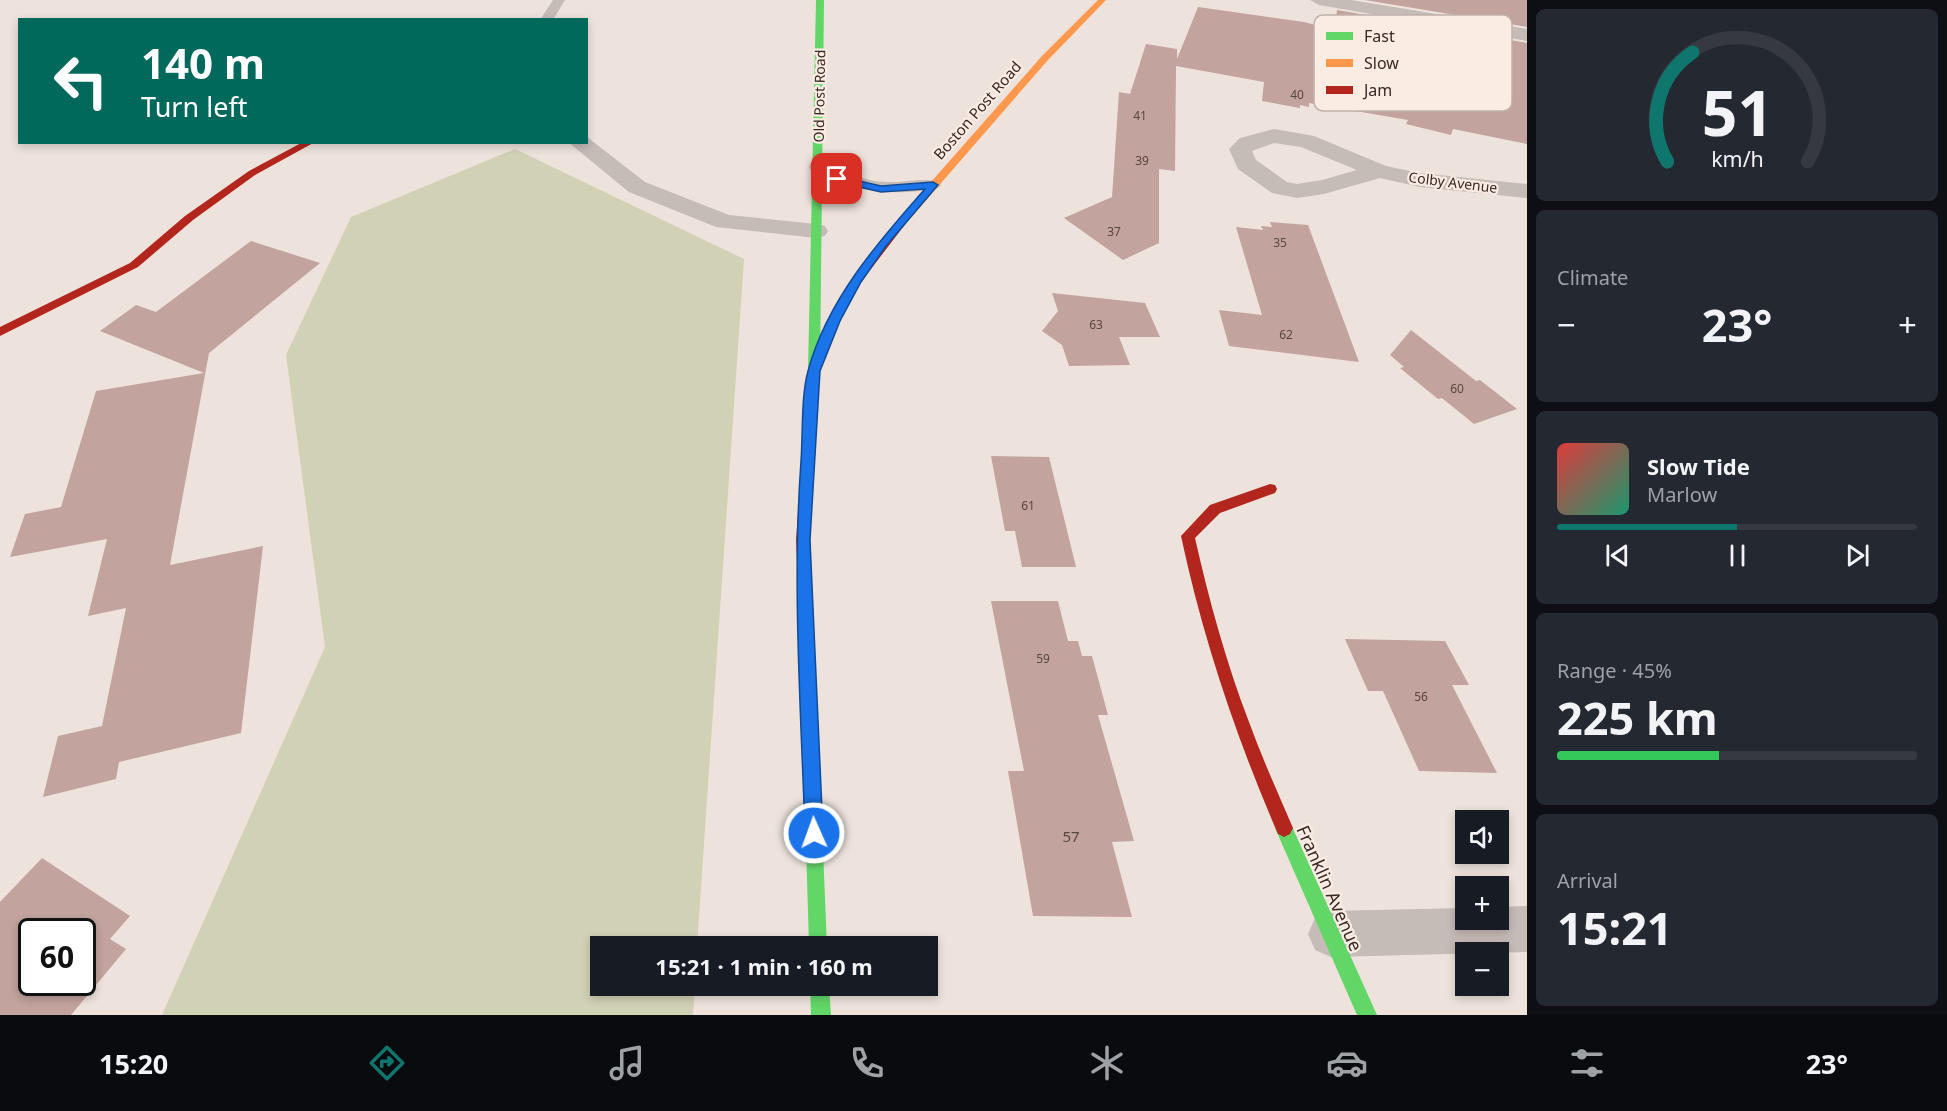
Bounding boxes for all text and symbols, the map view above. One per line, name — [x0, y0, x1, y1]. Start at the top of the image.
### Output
legend — [1314, 15, 1512, 111]
text: Fast — [1364, 25, 1395, 47]
text: 140 m — [141, 34, 265, 91]
icon: left — [42, 42, 120, 120]
street label: Old Post Road — [809, 49, 829, 143]
text: Slow — [1364, 52, 1399, 74]
street label: Boston Post Road — [929, 57, 1025, 163]
text: 51 — [1701, 69, 1773, 154]
text: Jam — [1362, 79, 1392, 101]
house number: 40 — [1290, 86, 1304, 103]
text: Turn left — [141, 88, 247, 125]
house number: 41 — [1133, 107, 1147, 124]
text: km/h — [1711, 144, 1763, 173]
house number: 39 — [1135, 152, 1149, 169]
pin — [811, 153, 862, 204]
icon: arrive — [820, 162, 853, 195]
street label: Colby Avenue — [1408, 167, 1499, 197]
house number: 37 — [1107, 223, 1121, 240]
house number: 35 — [1273, 234, 1287, 251]
text: Climate — [1557, 264, 1628, 291]
text: 23° — [1702, 294, 1772, 355]
text: − — [1557, 302, 1576, 347]
text: + — [1898, 302, 1917, 347]
house number: 63 — [1089, 316, 1103, 333]
house number: 62 — [1279, 326, 1293, 343]
house number: 60 — [1450, 380, 1464, 397]
text: Slow Tide — [1647, 451, 1750, 481]
text: Marlow — [1647, 481, 1717, 508]
house number: 61 — [1021, 497, 1035, 514]
icon: previous — [1601, 539, 1634, 572]
icon: pause — [1721, 539, 1754, 572]
icon: next — [1841, 539, 1874, 572]
house number: 59 — [1036, 650, 1050, 667]
text: Range · 45% — [1557, 657, 1672, 684]
text: 225 km — [1557, 687, 1718, 748]
house number: 56 — [1414, 688, 1428, 705]
position arrow — [782, 801, 846, 865]
map controls — [1455, 810, 1509, 996]
button: sound — [1455, 810, 1509, 864]
street label: Franklin Avenue — [1291, 821, 1369, 955]
house number: 57 — [1062, 826, 1080, 846]
text: Arrival — [1557, 867, 1618, 894]
button: + — [1455, 876, 1509, 930]
text: 15:21 — [1557, 897, 1673, 958]
speed limit sign: 60 — [18, 918, 96, 996]
button: − — [1455, 942, 1509, 996]
text: 15:21 · 1 min · 160 m — [655, 951, 873, 981]
icon: directions — [366, 1042, 408, 1084]
icon: music — [606, 1042, 648, 1084]
icon: phone — [846, 1042, 888, 1084]
icon: climate — [1086, 1042, 1128, 1084]
icon: car — [1326, 1042, 1368, 1084]
icon: filters — [1566, 1042, 1608, 1084]
text: 15:20 — [99, 1045, 168, 1082]
text: 23° — [1806, 1045, 1848, 1082]

